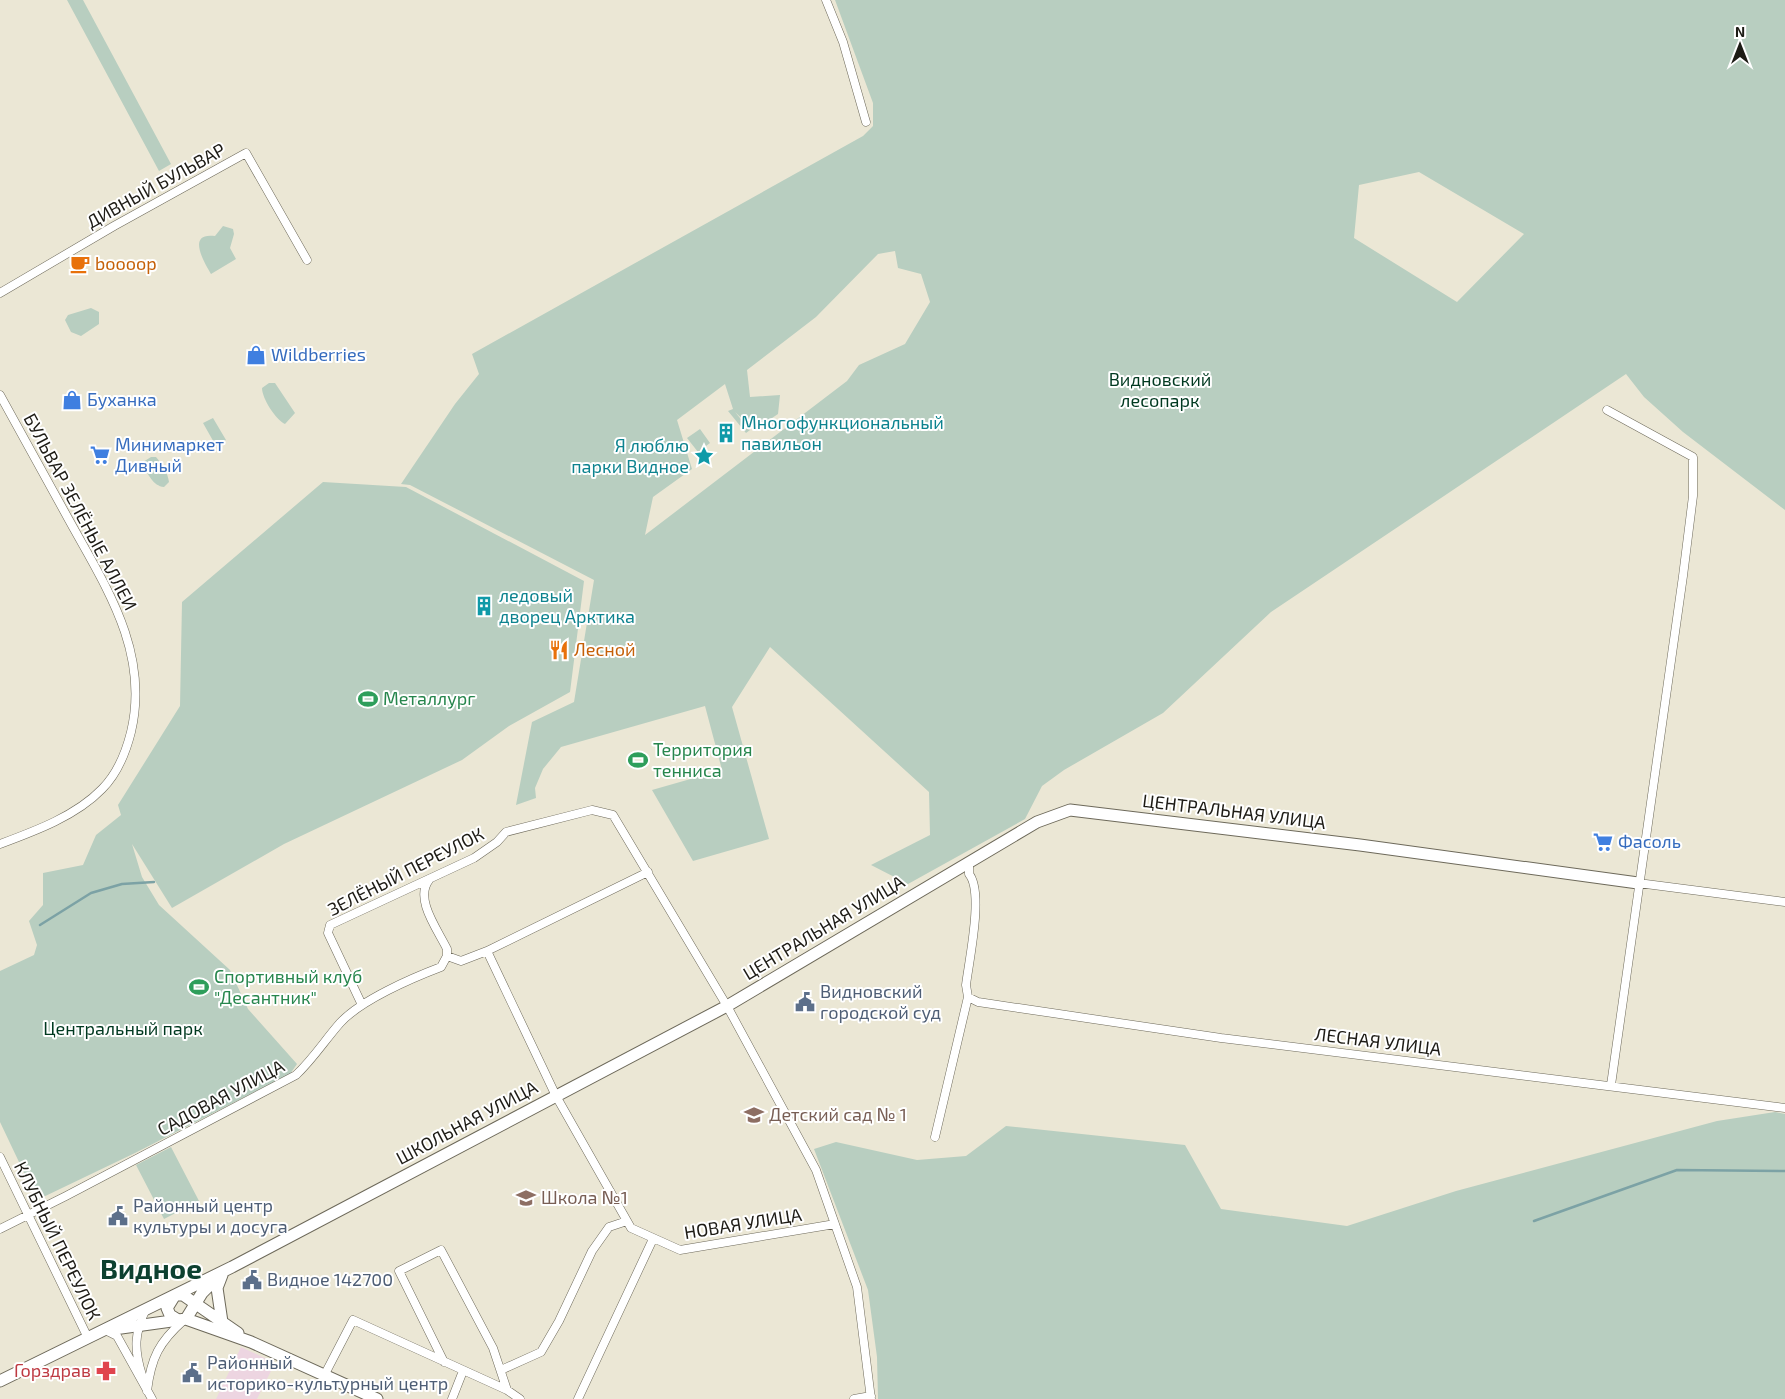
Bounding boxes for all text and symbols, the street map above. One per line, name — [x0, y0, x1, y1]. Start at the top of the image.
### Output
north arrow — [1715, 20, 1765, 70]
text: N — [1735, 23, 1745, 40]
street label: ДИВНЫЙ БУЛЬВАР — [82, 138, 229, 232]
place label: boooop — [95, 252, 157, 274]
cafe icon: boooop — [69, 253, 91, 275]
place label: Wildberries — [271, 343, 366, 365]
shop icon: Wildberries — [245, 344, 267, 366]
park label: Видновский лесопарк — [1109, 368, 1211, 411]
place label: Буханка — [87, 388, 157, 410]
shop icon: Буханка — [61, 389, 83, 411]
street label: БУЛЬВАР ЗЕЛЁНЫЕ АЛЛЕИ — [20, 409, 142, 614]
place label: Многофункциональный павильон — [741, 411, 944, 454]
building icon: Многофункциональный павильон — [715, 422, 737, 444]
place label: Минимаркет Дивный — [115, 433, 224, 476]
place label: Я люблю парки Видное — [571, 434, 689, 477]
supermarket icon: Минимаркет Дивный — [89, 444, 111, 466]
place icon: Я люблю парки Видное — [693, 445, 715, 467]
place label: ледовый дворец Арктика — [499, 584, 635, 627]
building icon: ледовый дворец Арктика — [473, 595, 495, 617]
place label: Лесной — [574, 638, 636, 660]
restaurant icon: Лесной — [548, 639, 570, 661]
place label: Металлург — [383, 687, 476, 709]
sports icon: Металлург — [357, 688, 379, 710]
place label: Территория тенниса — [653, 738, 753, 781]
sports icon: Территория тенниса — [627, 749, 649, 771]
street label: ЦЕНТРАЛЬНАЯ УЛИЦА — [1141, 789, 1328, 833]
street label: ЗЕЛЁНЫЙ ПЕРЕУЛОК — [324, 822, 487, 920]
place label: Фасоль — [1618, 830, 1681, 852]
supermarket icon: Фасоль — [1592, 831, 1614, 853]
street label: ЦЕНТРАЛЬНАЯ УЛИЦА — [739, 870, 909, 984]
place label: Спортивный клуб "Десантник" — [214, 965, 362, 1008]
sports icon: Спортивный клуб "Десантник" — [188, 976, 210, 998]
place label: Видновский городской суд — [820, 980, 941, 1023]
public building icon: Видновский городской суд — [794, 991, 816, 1013]
park label: Центральный парк — [43, 1017, 203, 1039]
street label: ЛЕСНАЯ УЛИЦА — [1314, 1022, 1443, 1060]
street label: САДОВАЯ УЛИЦА — [153, 1054, 288, 1140]
street label: ШКОЛЬНАЯ УЛИЦА — [392, 1075, 542, 1169]
place label: Детский сад № 1 — [769, 1103, 907, 1125]
school or university icon: Детский сад № 1 — [743, 1104, 765, 1126]
street label: КЛУБНЫЙ ПЕРЕУЛОК — [10, 1158, 106, 1324]
place label: Школа №1 — [541, 1186, 628, 1208]
school or university icon: Школа №1 — [515, 1187, 537, 1209]
place label: Районный центр культуры и досуга — [133, 1194, 288, 1237]
street label: НОВАЯ УЛИЦА — [683, 1203, 804, 1243]
public building icon: Районный центр культуры и досуга — [107, 1205, 129, 1227]
district label: Видное — [100, 1251, 202, 1285]
place label: Видное 142700 — [267, 1268, 393, 1290]
public building icon: Видное 142700 — [241, 1269, 263, 1291]
place label: Районный историко-культурный центр — [207, 1351, 448, 1394]
place label: Горздрав — [14, 1359, 91, 1381]
pharmacy icon: Горздрав — [95, 1360, 117, 1382]
public building icon: Районный историко-культурный центр — [181, 1362, 203, 1384]

